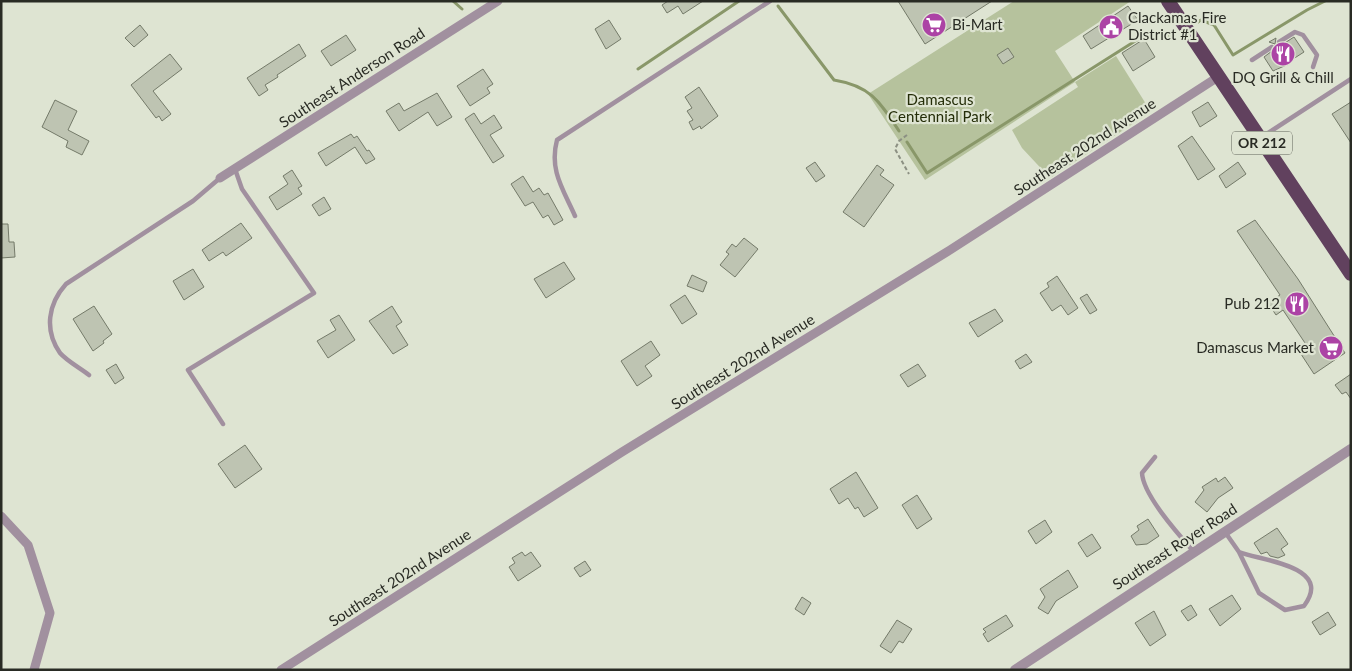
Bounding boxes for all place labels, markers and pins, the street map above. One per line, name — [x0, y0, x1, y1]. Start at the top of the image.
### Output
place label: Clackamas Fire District #1 — [1128, 8, 1227, 43]
supermarket icon: Bi-Mart — [921, 12, 947, 38]
public building icon: Clackamas Fire District #1 — [1098, 14, 1124, 40]
place label: Bi-Mart — [952, 15, 1003, 33]
restaurant icon: DQ Grill & Chill — [1270, 41, 1296, 67]
place label: DQ Grill & Chill — [1232, 68, 1334, 86]
restaurant icon: Pub 212 — [1284, 291, 1310, 317]
place label: Pub 212 — [1224, 294, 1280, 312]
supermarket icon: Damascus Market — [1318, 335, 1344, 361]
place label: Damascus Market — [1196, 338, 1315, 356]

